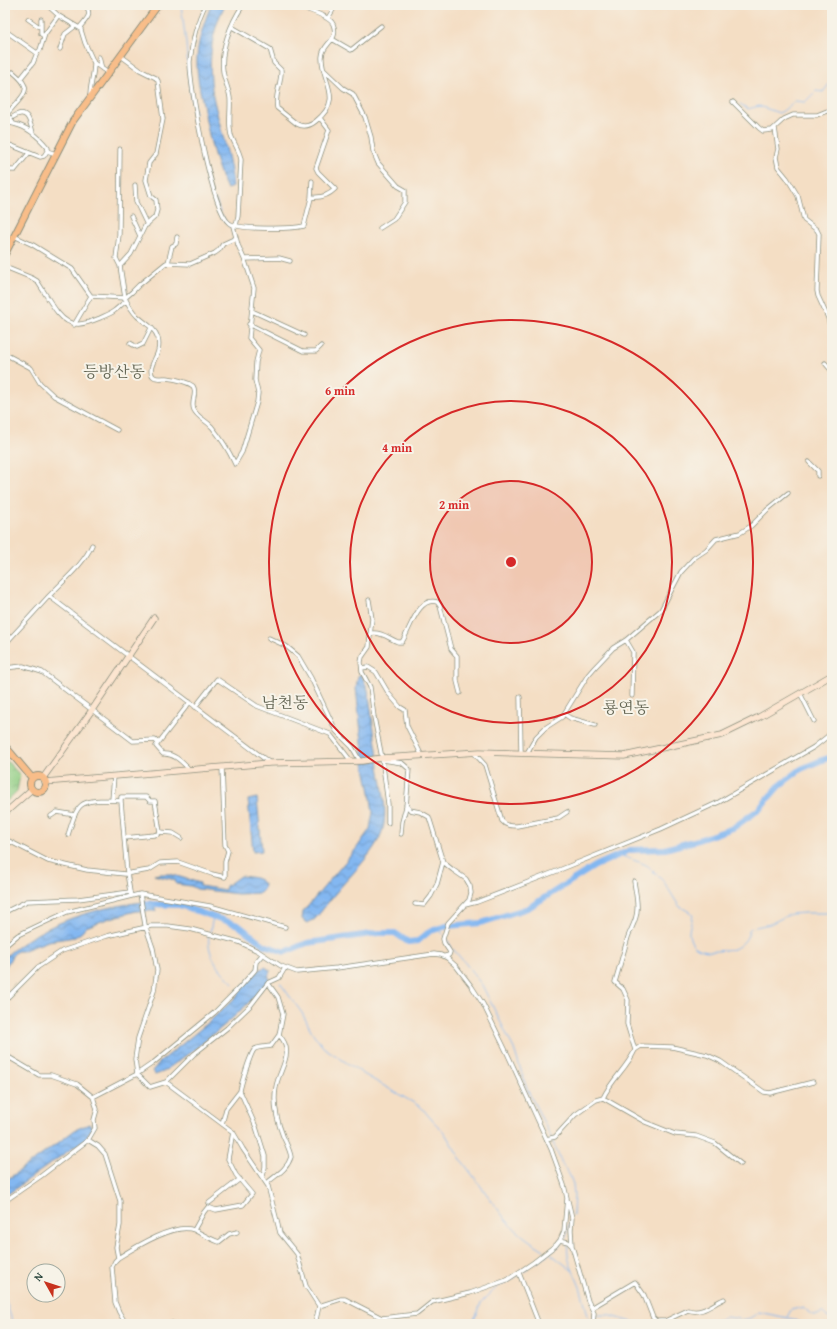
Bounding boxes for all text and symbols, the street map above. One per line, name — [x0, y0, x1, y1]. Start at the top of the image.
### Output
district label: 등방산동 — [83, 359, 145, 383]
text: 6 min — [325, 382, 355, 399]
text: 4 min — [382, 439, 412, 456]
text: 2 min — [439, 496, 469, 513]
centre of rings — [504, 555, 518, 569]
district label: 남천동 — [262, 690, 309, 714]
district label: 룡연동 — [603, 695, 650, 719]
north arrow — [26, 1263, 66, 1303]
text: N — [30, 1268, 47, 1285]

